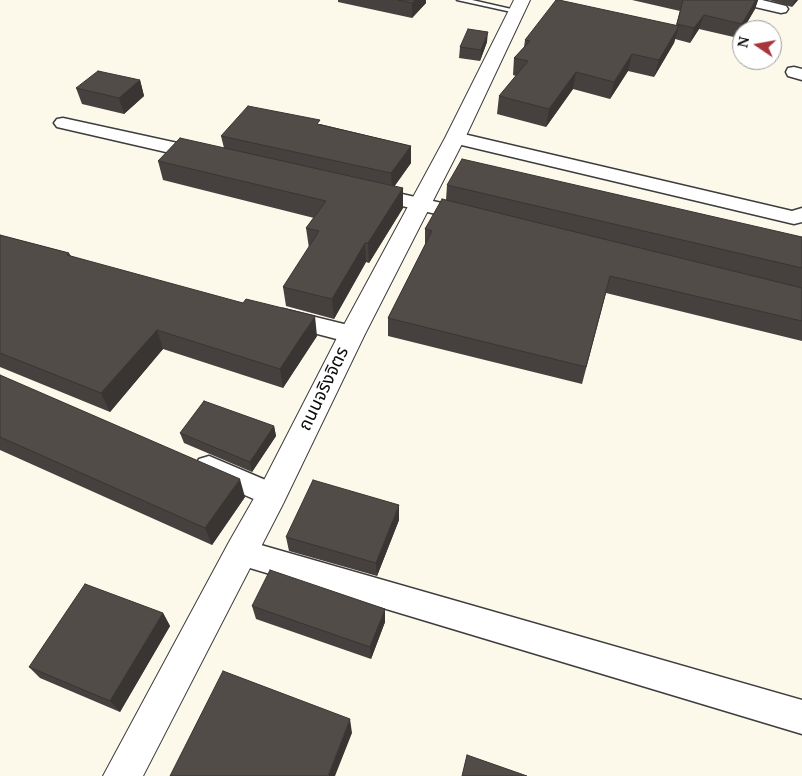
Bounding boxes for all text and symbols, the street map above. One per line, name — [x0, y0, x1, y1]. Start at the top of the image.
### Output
north arrow — [732, 20, 782, 70]
text: N — [732, 35, 753, 49]
street label: ถนนจริงจิตร — [294, 343, 354, 435]

